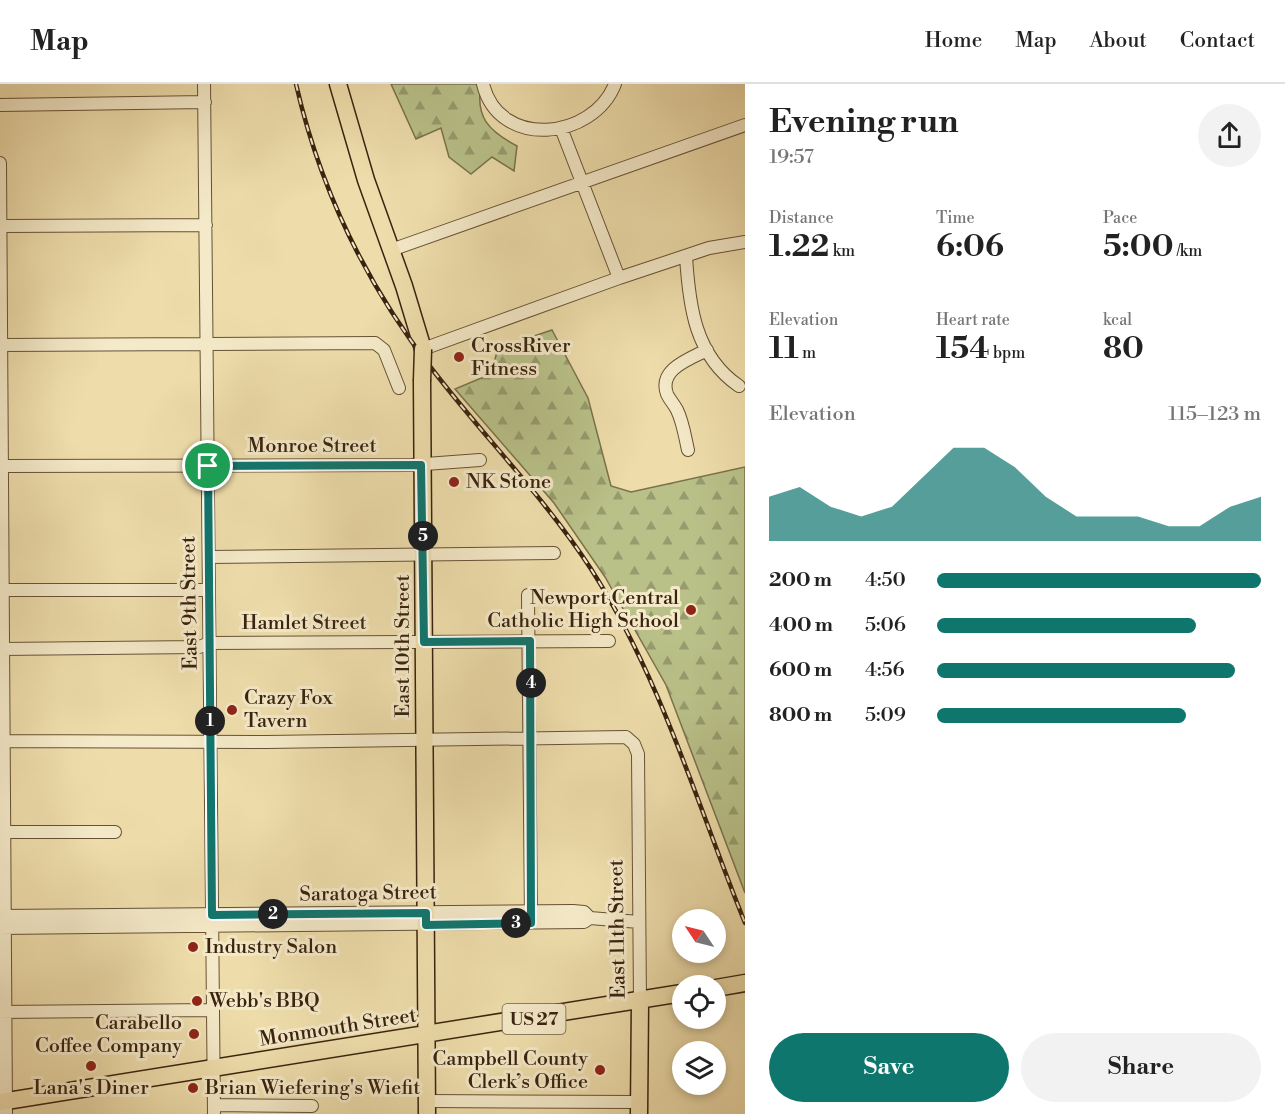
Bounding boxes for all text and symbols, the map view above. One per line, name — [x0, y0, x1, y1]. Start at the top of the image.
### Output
text: Map — [30, 24, 89, 59]
text: Home — [925, 28, 982, 54]
text: Map — [1015, 28, 1057, 54]
text: About — [1090, 28, 1147, 54]
text: Contact — [1180, 28, 1255, 54]
text: Evening run — [769, 102, 958, 143]
button: share — [1198, 104, 1261, 167]
text: 19:57 — [769, 145, 814, 170]
text: Distance — [769, 208, 834, 228]
text: Time — [936, 208, 975, 228]
text: Pace — [1103, 208, 1137, 228]
text: 1.22 — [769, 228, 829, 266]
text: 6:06 — [936, 228, 1004, 266]
text: 5:00 — [1103, 228, 1173, 266]
text: km — [829, 241, 855, 261]
text: /km — [1173, 241, 1202, 261]
text: Elevation — [769, 310, 838, 330]
text: Heart rate — [936, 310, 1010, 330]
text: kcal — [1103, 310, 1132, 330]
text: 11 — [769, 330, 799, 368]
text: 154 — [936, 330, 990, 368]
text: 80 — [1103, 330, 1144, 368]
place label: CrossRiver Fitness — [471, 334, 571, 382]
text: m — [799, 343, 816, 363]
text: bpm — [990, 343, 1025, 363]
marker: CrossRiver Fitness — [452, 350, 466, 364]
text: Elevation — [769, 402, 856, 427]
text: 115–123 m — [1168, 402, 1261, 427]
street label: Monroe Street — [247, 434, 377, 459]
pin — [182, 440, 233, 491]
icon: arrive — [191, 449, 224, 482]
place label: NK Stone — [466, 470, 551, 495]
marker: NK Stone — [447, 475, 461, 489]
pin: 5 — [408, 521, 438, 551]
text: 5 — [418, 526, 428, 546]
street label: East 9th Street — [176, 536, 204, 670]
text: 200 m — [769, 568, 832, 593]
text: 4:50 — [865, 568, 906, 593]
street label: East 10th Street — [391, 575, 416, 717]
place label: Newport Central Catholic High School — [487, 586, 679, 634]
marker: Newport Central Catholic High School — [684, 603, 698, 617]
street label: Hamlet Street — [241, 611, 367, 636]
text: 400 m — [769, 613, 833, 638]
text: 5:06 — [865, 613, 906, 638]
text: 600 m — [769, 658, 832, 683]
text: 4:56 — [865, 658, 905, 683]
pin: 4 — [516, 668, 546, 698]
text: 4 — [526, 673, 536, 693]
place label: Crazy Fox Tavern — [244, 686, 333, 734]
marker: Crazy Fox Tavern — [225, 703, 239, 717]
text: 800 m — [769, 703, 832, 728]
text: 5:09 — [865, 703, 906, 728]
pin: 1 — [195, 706, 225, 736]
text: 1 — [206, 711, 214, 731]
street label: East 11th Street — [604, 859, 632, 999]
street label: Saratoga Street — [299, 880, 437, 908]
pin: 2 — [258, 899, 288, 929]
text: 2 — [268, 904, 278, 924]
pin: 3 — [501, 908, 531, 938]
north arrow — [672, 909, 726, 963]
map controls — [672, 909, 726, 1095]
text: 3 — [511, 913, 521, 933]
place label: Industry Salon — [205, 935, 337, 960]
marker: Industry Salon — [186, 940, 200, 954]
button: locate — [672, 975, 726, 1029]
place label: Webb's BBQ — [208, 989, 320, 1014]
marker: Webb's BBQ — [190, 994, 204, 1008]
street label: Monmouth Street — [258, 1003, 418, 1053]
road number: US 27 — [502, 1004, 566, 1034]
place label: Carabello Coffee Company — [35, 1011, 182, 1059]
marker: Carabello Coffee Company — [187, 1027, 201, 1041]
button: Save — [769, 1033, 1009, 1102]
button: Share — [1021, 1033, 1261, 1102]
button: layers — [672, 1041, 726, 1095]
place label: Campbell County Clerk’s Office — [433, 1047, 588, 1095]
marker: Lana's Diner — [84, 1059, 98, 1073]
marker: Campbell County Clerk’s Office — [593, 1063, 607, 1077]
place label: Lana's Diner — [33, 1076, 149, 1101]
place label: Brian Wiefering's Wiefit — [204, 1076, 420, 1101]
marker: Brian Wiefering's Wiefit — [186, 1081, 200, 1095]

